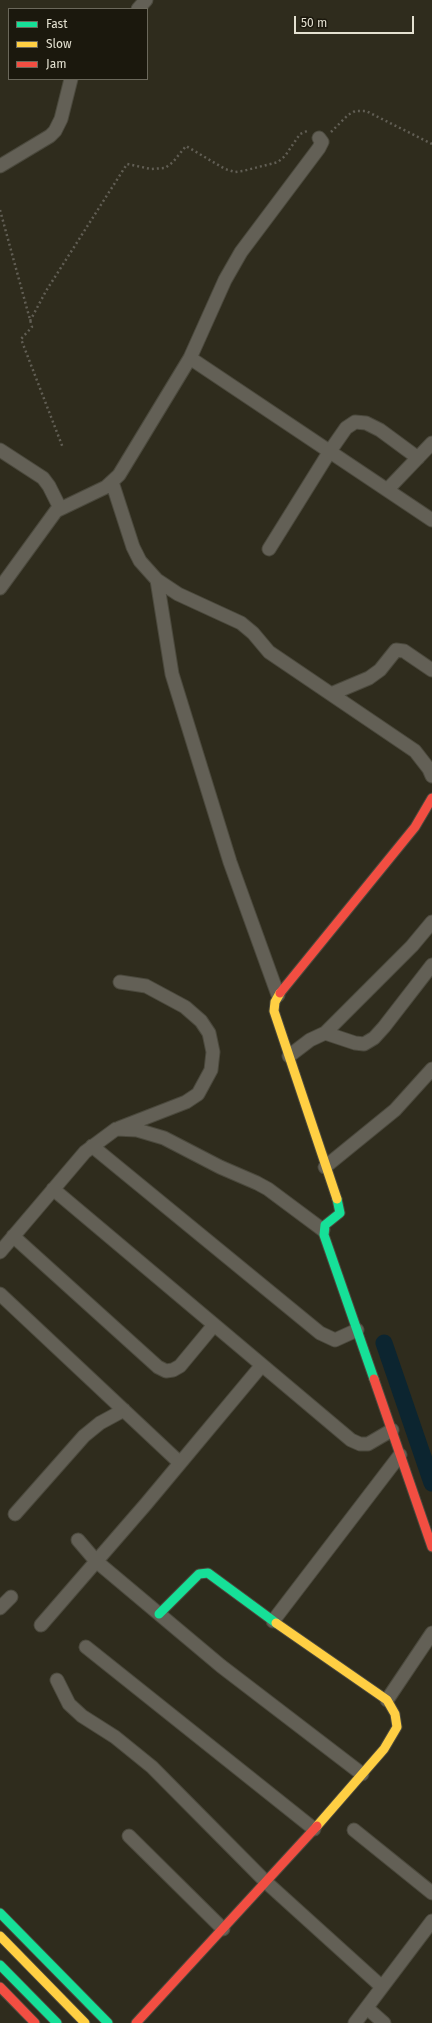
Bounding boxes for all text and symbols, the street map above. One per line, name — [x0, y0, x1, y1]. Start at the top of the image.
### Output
legend — [8, 8, 148, 80]
scale bar — [296, 8, 416, 34]
text: 50 m — [301, 16, 327, 30]
text: Fast — [46, 17, 68, 31]
text: Slow — [46, 37, 72, 51]
text: Jam — [46, 57, 66, 71]

